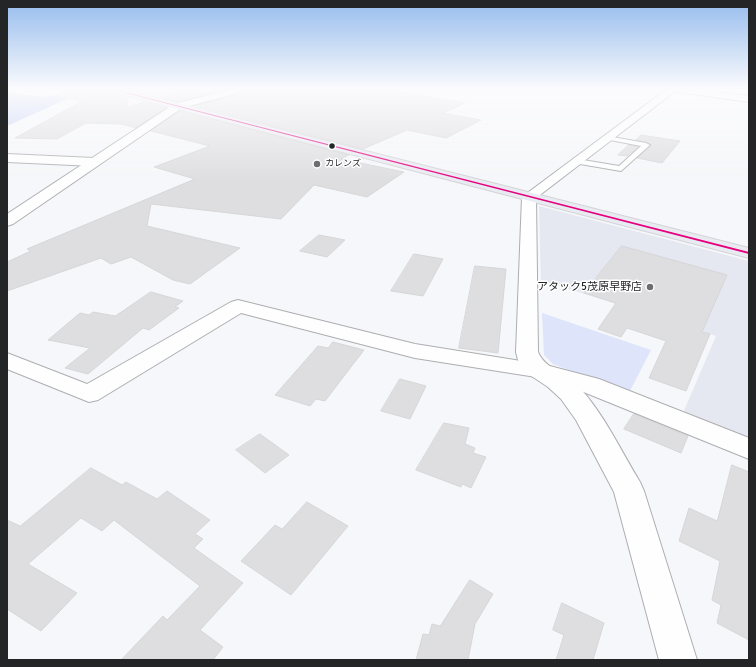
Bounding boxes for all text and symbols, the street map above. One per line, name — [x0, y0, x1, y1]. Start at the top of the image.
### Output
unlabelled marker — [327, 141, 337, 151]
marker: カレンズ — [312, 159, 322, 169]
place label: カレンズ — [325, 159, 361, 169]
place label: アタック5茂原早野店 — [537, 280, 642, 294]
marker: アタック5茂原早野店 — [645, 282, 655, 292]

